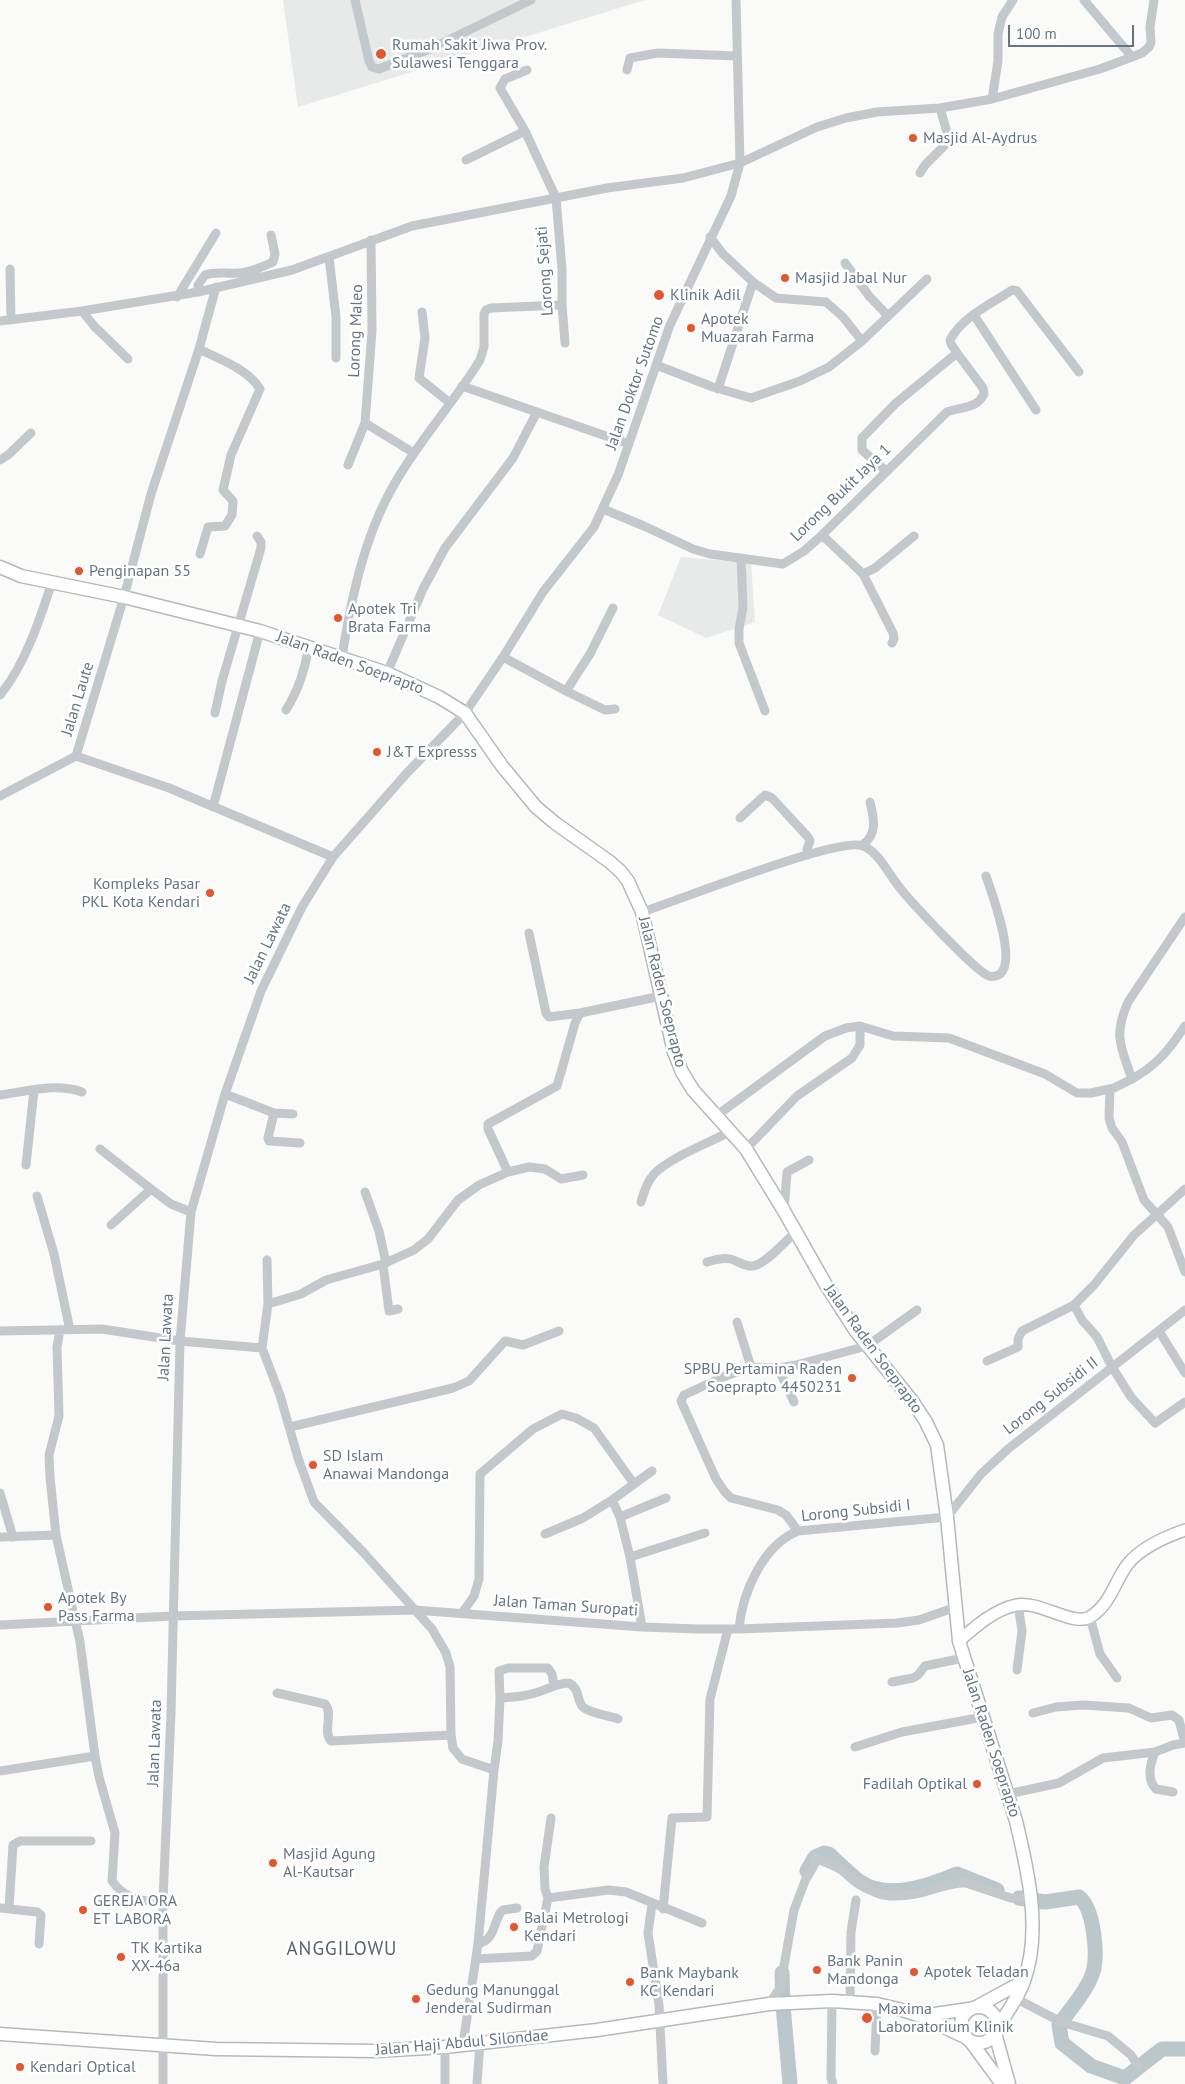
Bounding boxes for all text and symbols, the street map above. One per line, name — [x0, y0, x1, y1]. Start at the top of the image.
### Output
scale bar — [1010, 15, 1136, 47]
text: 100 m — [1016, 24, 1057, 43]
place label: Rumah Sakit Jiwa Prov. Sulawesi Tenggara — [392, 35, 547, 73]
marker: Rumah Sakit Jiwa Prov. Sulawesi Tenggara — [374, 47, 388, 61]
place label: Masjid Al-Aydrus — [923, 128, 1037, 148]
marker: Masjid Al-Aydrus — [907, 132, 919, 144]
street label: Lorong Sejati — [532, 225, 558, 317]
place label: Masjid Jabal Nur — [795, 268, 907, 288]
marker: Masjid Jabal Nur — [779, 272, 791, 284]
street label: Lorong Maleo — [345, 284, 367, 378]
place label: Klinik Adil — [670, 285, 741, 305]
marker: Klinik Adil — [652, 288, 666, 302]
place label: Apotek Muazarah Farma — [701, 309, 814, 347]
street label: Jalan Doktor Sutomo — [602, 313, 668, 453]
marker: Apotek Muazarah Farma — [685, 322, 697, 334]
street label: Lorong Bukit Jaya 1 — [787, 440, 895, 546]
place label: Penginapan 55 — [89, 561, 191, 581]
marker: Penginapan 55 — [73, 565, 85, 577]
place label: Apotek Tri Brata Farma — [348, 599, 431, 637]
marker: Apotek Tri Brata Farma — [332, 612, 344, 624]
street label: Jalan Raden Soeprapto — [274, 627, 426, 699]
street label: Jalan Laute — [58, 660, 98, 738]
place label: J&T Expresss — [387, 742, 477, 762]
marker: J&T Expresss — [371, 746, 383, 758]
place label: Kompleks Pasar PKL Kota Kendari — [81, 874, 200, 912]
marker: Kompleks Pasar PKL Kota Kendari — [204, 887, 216, 899]
street label: Jalan Lawata — [240, 900, 296, 986]
street label: Jalan Raden Soeprapto — [634, 914, 690, 1070]
street label: Jalan Raden Soeprapto — [820, 1281, 926, 1417]
street label: Jalan Lawata — [154, 1293, 178, 1381]
street label: Lorong Subsidi II — [1000, 1353, 1102, 1439]
place label: SPBU Pertamina Raden Soeprapto 4450231 — [684, 1359, 842, 1397]
marker: SPBU Pertamina Raden Soeprapto 4450231 — [846, 1372, 858, 1384]
place label: SD Islam Anawai Mandonga — [323, 1446, 449, 1484]
marker: SD Islam Anawai Mandonga — [307, 1459, 319, 1471]
street label: Lorong Subsidi I — [800, 1496, 912, 1526]
place label: Apotek By Pass Farma — [58, 1588, 135, 1626]
street label: Jalan Taman Suropati — [493, 1591, 639, 1621]
marker: Apotek By Pass Farma — [42, 1601, 54, 1613]
street label: Jalan Raden Soeprapto — [958, 1666, 1024, 1820]
street label: Jalan Lawata — [144, 1699, 166, 1787]
place label: Fadilah Optikal — [863, 1774, 967, 1794]
marker: Fadilah Optikal — [971, 1778, 983, 1790]
place label: Masjid Agung Al-Kautsar — [283, 1844, 375, 1882]
marker: Masjid Agung Al-Kautsar — [267, 1857, 279, 1869]
place label: GEREJA ORA ET LABORA — [93, 1891, 177, 1929]
marker: GEREJA ORA ET LABORA — [77, 1904, 89, 1916]
place label: Balai Metrologi Kendari — [524, 1908, 629, 1946]
marker: Balai Metrologi Kendari — [508, 1921, 520, 1933]
place label: TK Kartika XX-46a — [131, 1938, 202, 1976]
district label: ANGGILOWU — [285, 1939, 399, 1961]
marker: TK Kartika XX-46a — [115, 1951, 127, 1963]
place label: Bank Panin Mandonga — [827, 1951, 903, 1989]
place label: Apotek Teladan — [924, 1962, 1029, 1982]
place label: Bank Maybank KC Kendari — [640, 1963, 739, 2001]
marker: Bank Panin Mandonga — [811, 1964, 823, 1976]
marker: Apotek Teladan — [908, 1966, 920, 1978]
marker: Bank Maybank KC Kendari — [624, 1976, 636, 1988]
place label: Gedung Manunggal Jenderal Sudirman — [426, 1980, 559, 2018]
marker: Gedung Manunggal Jenderal Sudirman — [410, 1993, 422, 2005]
place label: Maxima Laboratorium Klinik — [878, 1999, 1013, 2037]
marker: Maxima Laboratorium Klinik — [860, 2011, 874, 2025]
street label: Jalan Haji Abdul Silondae — [375, 2026, 549, 2060]
place label: Kendari Optical — [30, 2057, 136, 2077]
marker: Kendari Optical — [14, 2061, 26, 2073]

